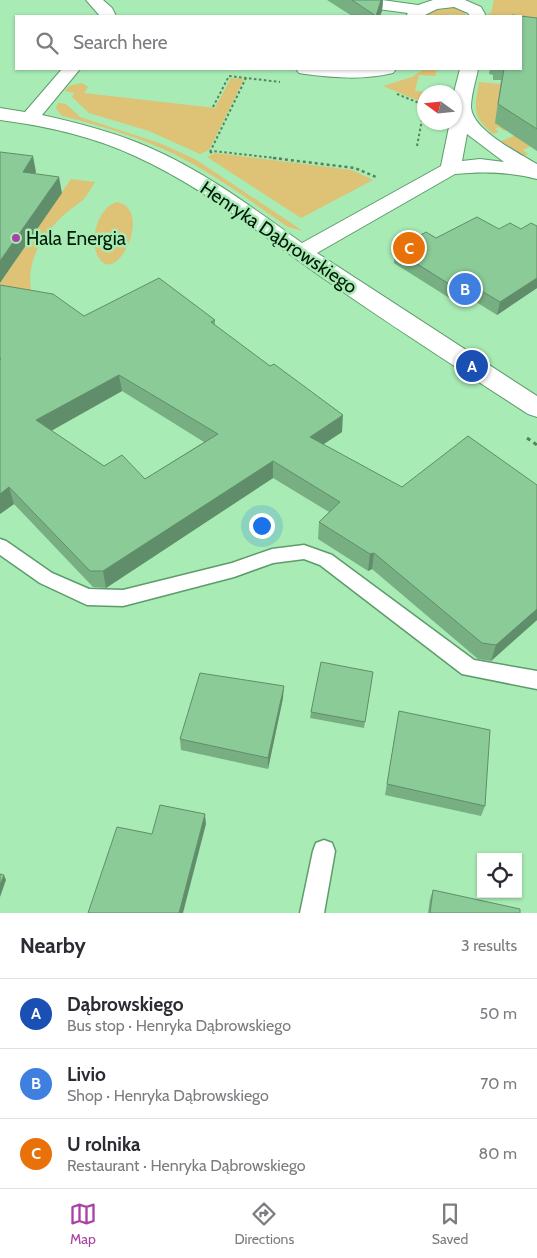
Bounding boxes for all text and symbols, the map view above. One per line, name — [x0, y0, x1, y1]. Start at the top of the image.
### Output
search box — [15, 15, 522, 70]
icon: search — [33, 29, 61, 57]
text: Search here — [73, 31, 167, 54]
north arrow — [417, 85, 462, 130]
street label: Henryka Dąbrowskiego — [196, 176, 362, 298]
place label: Hala Energia — [26, 227, 126, 250]
pin: C — [393, 229, 425, 267]
marker: Hala Energia — [10, 232, 22, 244]
pin: B — [449, 270, 481, 308]
pin: A — [456, 347, 488, 385]
your location — [249, 513, 275, 539]
map controls — [477, 853, 522, 898]
button: locate — [477, 853, 522, 898]
text: Nearby — [20, 933, 86, 958]
text: 3 results — [461, 936, 517, 955]
text: Dąbrowskiego — [67, 993, 183, 1016]
text: A — [31, 1004, 41, 1023]
text: 50 m — [480, 1004, 517, 1023]
text: Bus stop · Henryka Dąbrowskiego — [67, 1016, 291, 1035]
text: Livio — [67, 1063, 106, 1086]
text: B — [31, 1074, 41, 1093]
text: 70 m — [480, 1074, 517, 1093]
text: Shop · Henryka Dąbrowskiego — [67, 1086, 269, 1105]
text: U rolnika — [67, 1133, 140, 1156]
text: C — [31, 1144, 41, 1163]
text: 80 m — [479, 1144, 517, 1163]
text: Restaurant · Henryka Dąbrowskiego — [67, 1156, 306, 1175]
tab: Map — [69, 1200, 97, 1248]
tab: Directions — [234, 1200, 294, 1248]
tab: Saved — [432, 1200, 468, 1248]

